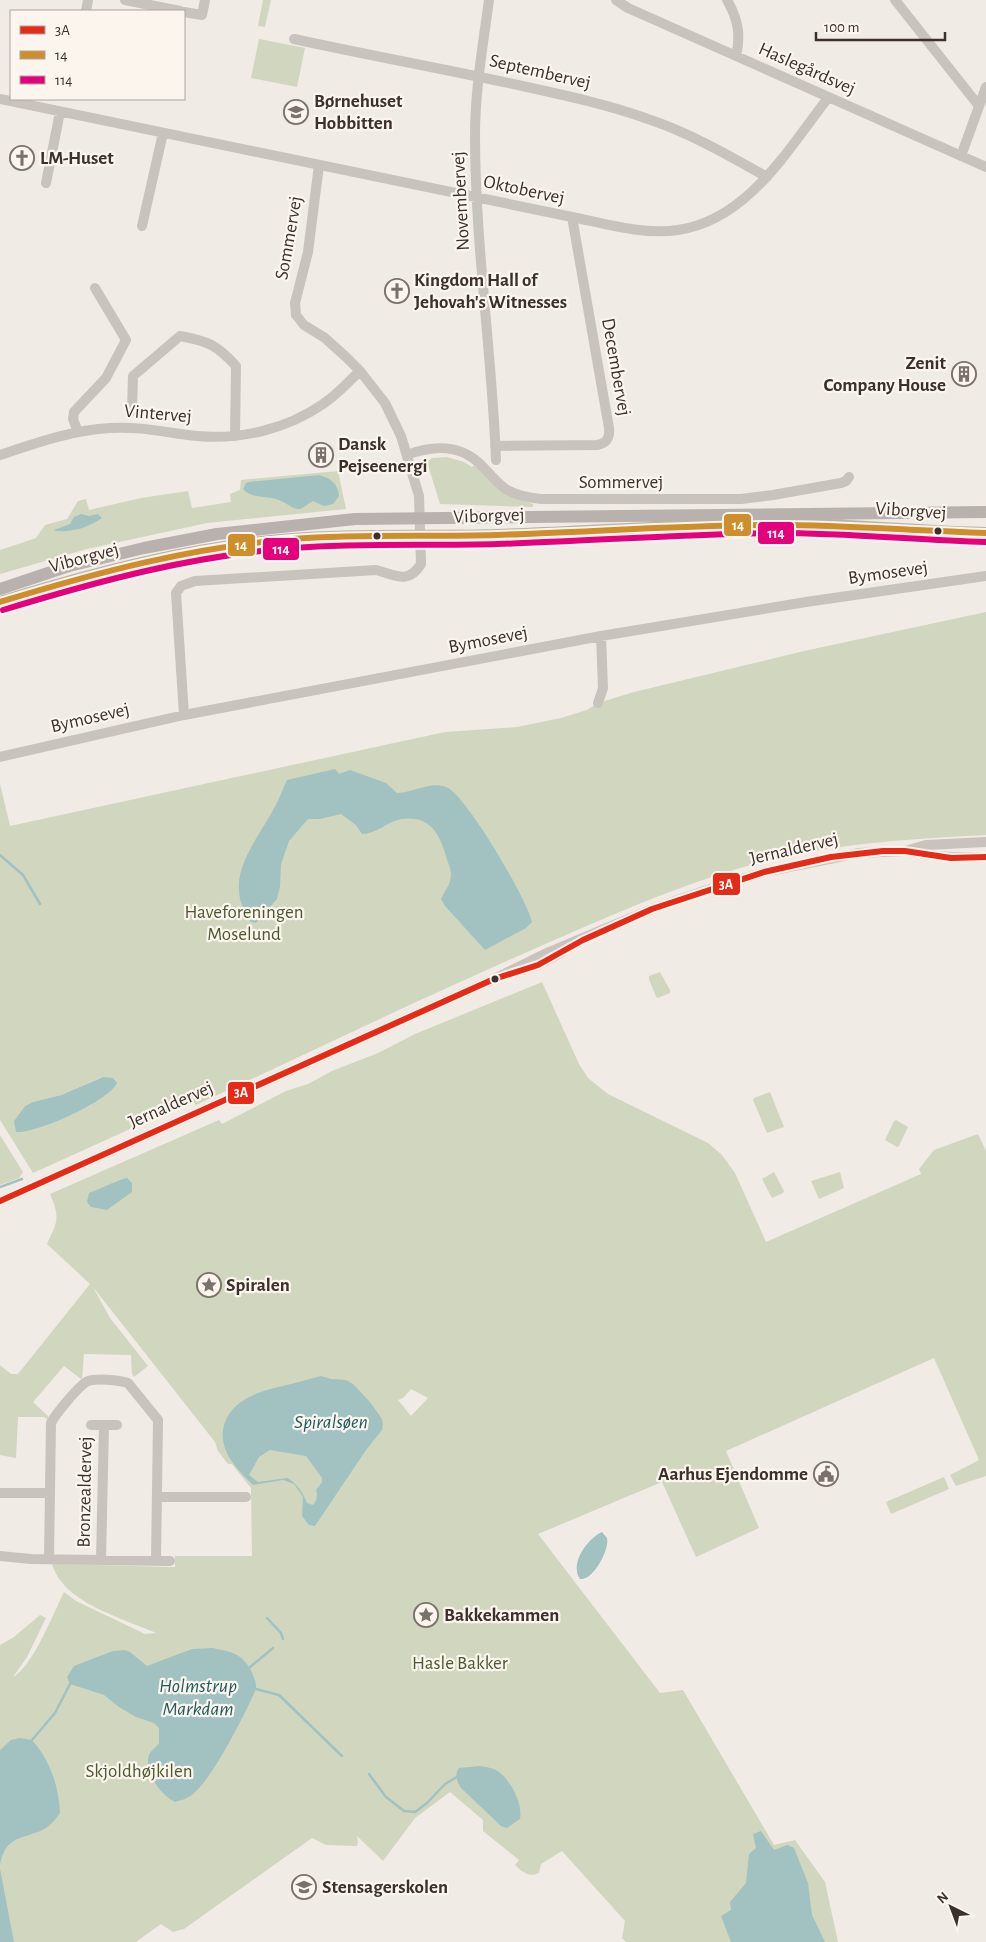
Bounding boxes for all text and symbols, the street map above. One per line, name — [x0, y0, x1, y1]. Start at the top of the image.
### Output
legend — [10, 10, 185, 100]
scale bar — [816, 10, 945, 42]
text: 100 m — [824, 20, 859, 35]
text: 3A — [55, 23, 70, 38]
street label: Haslegårdsvej — [756, 39, 858, 99]
text: 14 — [55, 48, 67, 63]
street label: Septembervej — [488, 51, 592, 93]
text: 114 — [55, 73, 73, 88]
place label: Børnehuset Hobbitten — [314, 92, 403, 133]
school or university icon: Børnehuset Hobbitten — [283, 99, 309, 125]
church icon: LM-Huset — [9, 145, 35, 171]
place label: LM-Huset — [40, 149, 114, 168]
street label: Novembervej — [449, 151, 473, 251]
street label: Oktobervej — [482, 172, 566, 208]
street label: Sommervej — [272, 195, 306, 281]
place label: Kingdom Hall of Jehovah's Witnesses — [414, 271, 567, 312]
church icon: Kingdom Hall of Jehovah's Witnesses — [384, 278, 410, 304]
street label: Decembervej — [598, 317, 634, 417]
place label: Zenit Company House — [823, 354, 947, 395]
building icon: Zenit Company House — [951, 361, 977, 387]
street label: Vintervej — [123, 402, 193, 426]
place label: Dansk Pejseenergi — [338, 435, 428, 476]
building icon: Dansk Pejseenergi — [308, 442, 334, 468]
street label: Sommervej — [579, 473, 663, 492]
street label: Viborgvej — [875, 499, 947, 523]
street label: Viborgvej — [453, 505, 525, 527]
line badge: 14 — [723, 513, 752, 537]
text: 14 — [732, 519, 744, 533]
line badge: 114 — [757, 521, 795, 545]
unlabelled marker — [933, 526, 943, 536]
text: 114 — [767, 527, 785, 541]
unlabelled marker — [372, 531, 382, 541]
line badge: 14 — [227, 533, 256, 557]
line badge: 114 — [262, 537, 300, 561]
text: 14 — [235, 539, 247, 553]
street label: Viborgvej — [47, 540, 121, 576]
text: 114 — [272, 543, 290, 557]
street label: Bymosevej — [847, 558, 929, 588]
street label: Bymosevej — [447, 623, 529, 657]
street label: Bymosevej — [49, 700, 131, 736]
street label: Jernaldervej — [748, 830, 840, 868]
line badge: 3A — [712, 872, 741, 896]
text: 3A — [719, 878, 734, 892]
park label: Haveforeningen Moselund — [184, 903, 304, 944]
unlabelled marker — [490, 974, 500, 984]
street label: Jernaldervej — [126, 1078, 216, 1132]
line badge: 3A — [227, 1081, 255, 1105]
text: 3A — [234, 1086, 249, 1100]
place icon: Spiralen — [196, 1272, 222, 1298]
place label: Spiralen — [226, 1276, 290, 1295]
water label: Spiralsøen — [294, 1412, 368, 1432]
street label: Bronzealdervej — [75, 1436, 95, 1548]
public building icon: Aarhus Ejendomme — [813, 1461, 839, 1487]
place label: Aarhus Ejendomme — [658, 1465, 808, 1484]
place icon: Bakkekammen — [413, 1602, 439, 1628]
place label: Bakkekammen — [444, 1606, 559, 1625]
park label: Hasle Bakker — [412, 1654, 508, 1673]
water label: Holmstrup Markdam — [159, 1676, 237, 1719]
park label: Skjoldhøjkilen — [85, 1762, 193, 1781]
school or university icon: Stensagerskolen — [291, 1874, 317, 1900]
place label: Stensagerskolen — [322, 1878, 448, 1897]
north arrow — [926, 1882, 976, 1932]
text: N — [935, 1890, 951, 1907]

